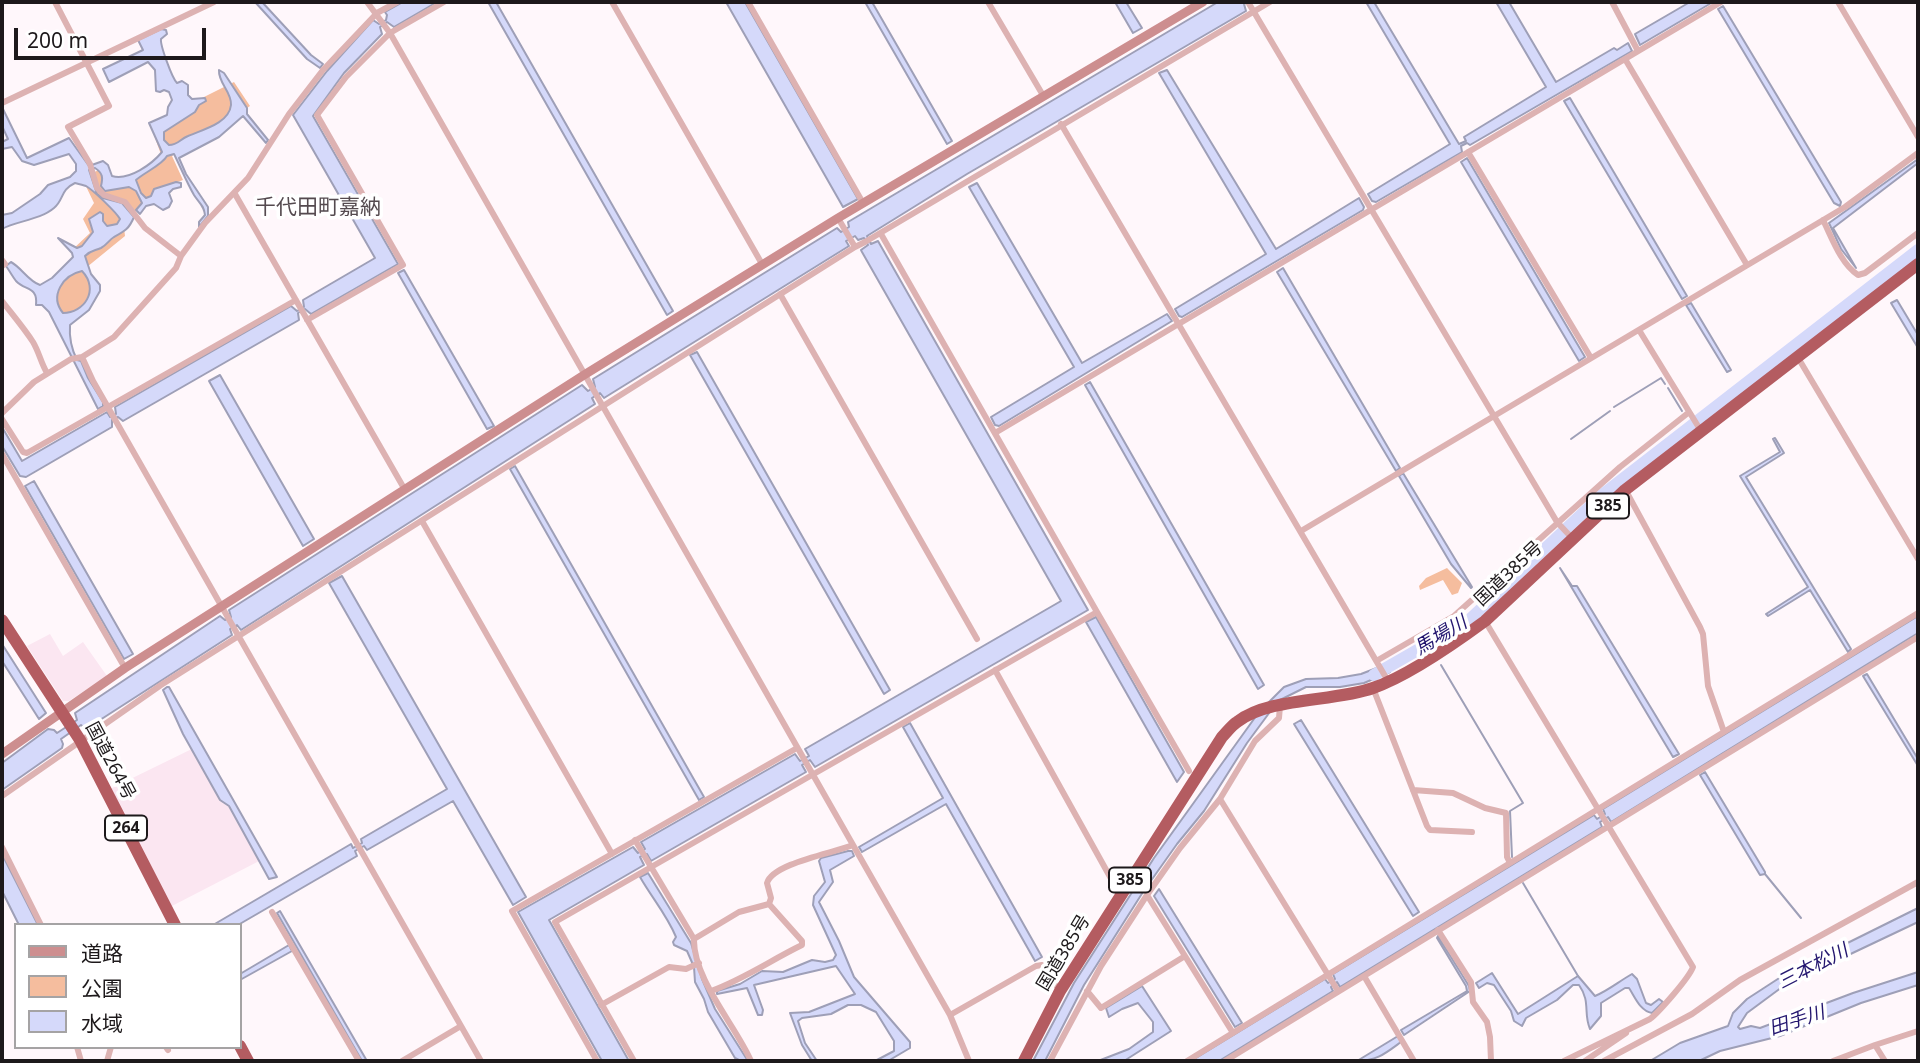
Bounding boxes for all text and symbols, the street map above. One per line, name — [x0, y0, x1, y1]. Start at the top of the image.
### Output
scale bar — [18, 14, 210, 58]
text: 200 m — [27, 26, 88, 54]
district label: 千代田町嘉納 — [255, 195, 381, 221]
road number: 385 — [1587, 494, 1629, 519]
street label: 国道385号 — [1471, 537, 1547, 611]
water label: 馬場川 — [1411, 612, 1471, 660]
street label: 国道264号 — [81, 718, 139, 804]
road number: 264 — [105, 816, 147, 841]
road number: 385 — [1109, 867, 1151, 892]
street label: 国道385号 — [1033, 911, 1095, 995]
legend — [14, 923, 242, 1049]
text: 道路 — [81, 939, 123, 967]
water label: 三本松川 — [1774, 940, 1852, 994]
text: 公園 — [81, 974, 123, 1002]
water label: 田手川 — [1766, 1001, 1828, 1041]
text: 水域 — [81, 1009, 123, 1037]

